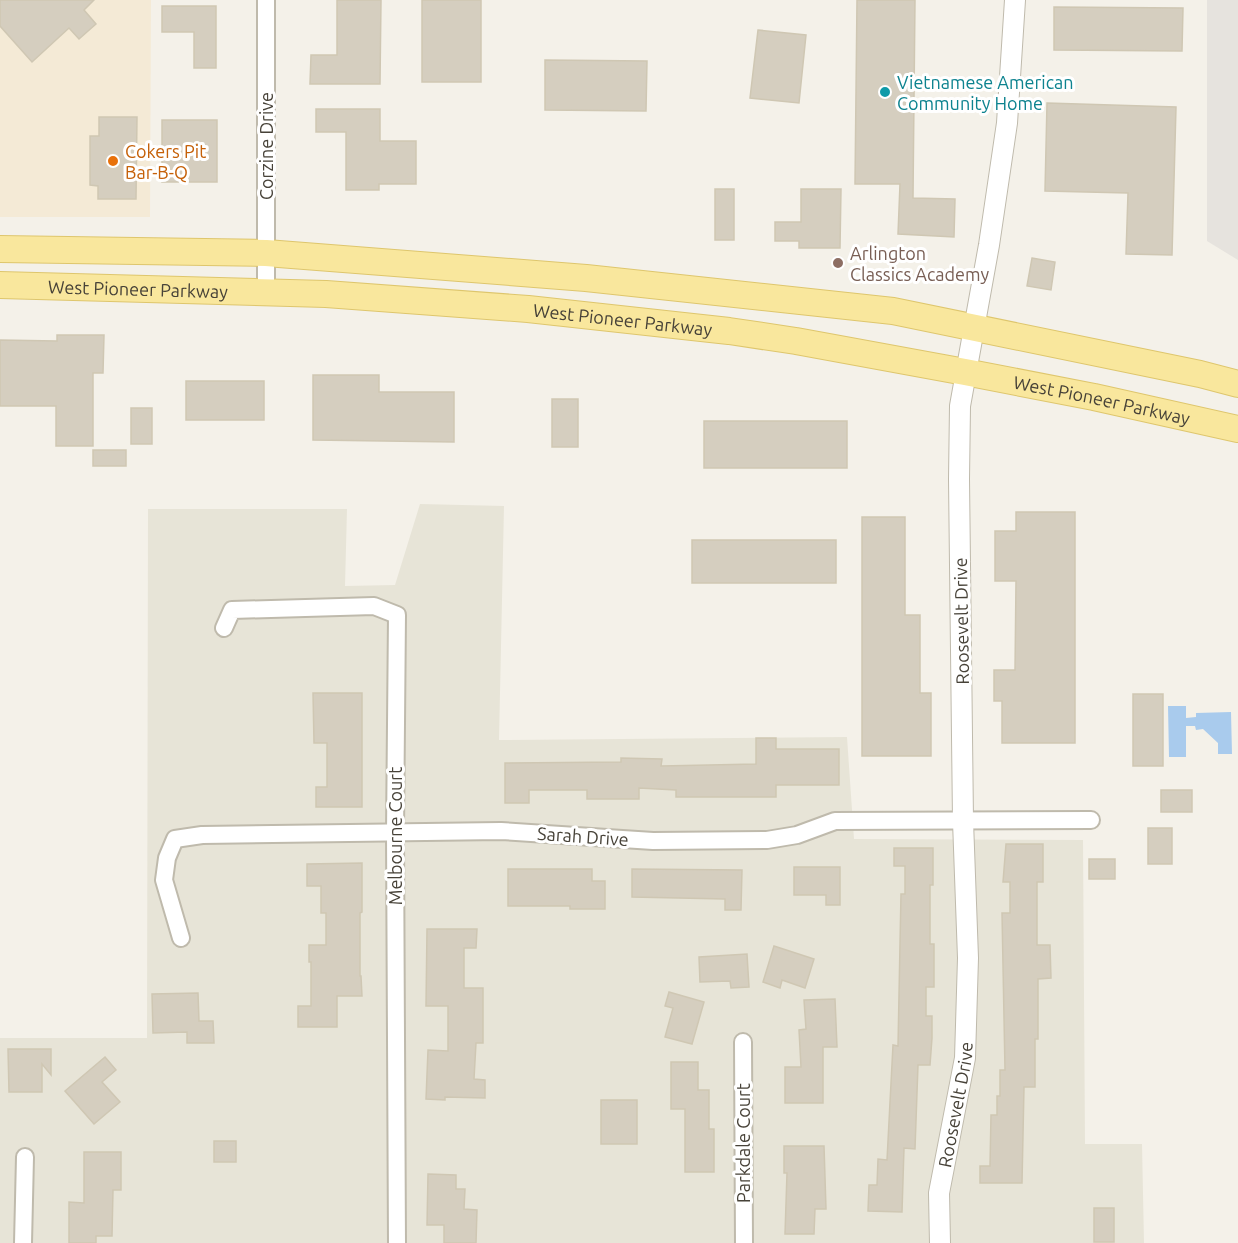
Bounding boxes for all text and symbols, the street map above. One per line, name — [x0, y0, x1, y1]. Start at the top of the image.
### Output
place label: Vietnamese American Community Home — [897, 72, 1073, 113]
marker: Vietnamese American Community Home — [878, 85, 892, 99]
street label: Corzine Drive — [256, 92, 276, 200]
place label: Cokers Pit Bar-B-Q — [125, 141, 206, 183]
marker: Cokers Pit Bar-B-Q — [106, 154, 120, 168]
place label: Arlington Classics Academy — [850, 243, 990, 284]
marker: Arlington Classics Academy — [831, 256, 845, 270]
street label: West Pioneer Parkway — [48, 276, 228, 301]
street label: West Pioneer Parkway — [532, 300, 714, 339]
street label: West Pioneer Parkway — [1012, 372, 1192, 428]
street label: Roosevelt Drive — [950, 557, 972, 685]
street label: Melbourne Court — [385, 767, 405, 905]
street label: Sarah Drive — [537, 823, 629, 849]
street label: Roosevelt Drive — [934, 1042, 975, 1169]
street label: Parkdale Court — [733, 1083, 753, 1203]

